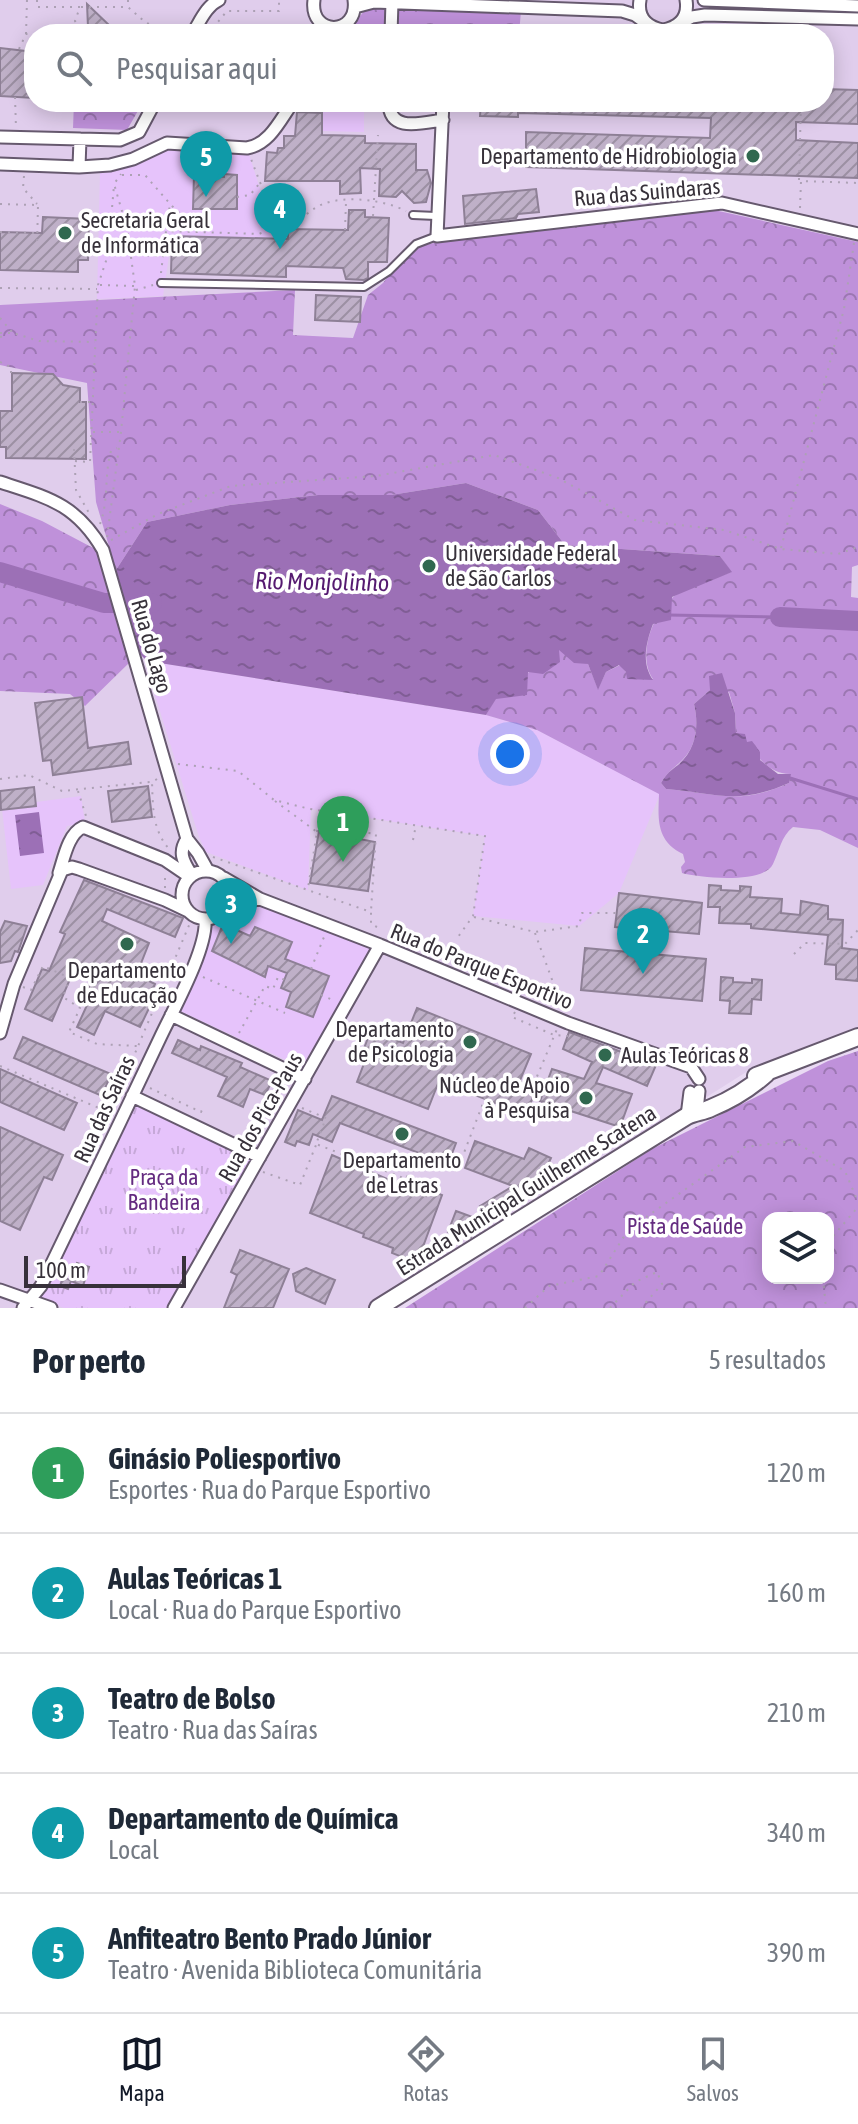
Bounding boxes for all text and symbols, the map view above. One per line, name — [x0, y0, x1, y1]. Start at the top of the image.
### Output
search box — [24, 24, 834, 112]
icon: search — [52, 46, 96, 90]
text: Pesquisar aqui — [116, 51, 277, 85]
pin: 5 — [180, 131, 232, 197]
place label: Departamento de Hidrobiologia — [480, 143, 737, 169]
marker: Departamento de Hidrobiologia — [744, 147, 762, 165]
street label: Rua das Suindaras — [573, 173, 721, 211]
pin: 4 — [254, 183, 306, 249]
place label: Secretaria Geral de Informática — [81, 207, 210, 258]
marker: Secretaria Geral de Informática — [56, 224, 74, 242]
place label: Universidade Federal de São Carlos — [445, 540, 617, 591]
marker: Universidade Federal de São Carlos — [420, 557, 438, 575]
water label: Rio Monjolinho — [255, 567, 389, 596]
street label: Rua do Lago — [126, 596, 178, 696]
your location — [490, 734, 530, 774]
pin: 1 — [317, 796, 369, 862]
pin: 3 — [205, 878, 257, 944]
pin: 2 — [617, 908, 669, 974]
street label: Rua do Parque Esportivo — [387, 918, 577, 1014]
marker: Departamento de Educação — [118, 935, 136, 953]
place label: Departamento de Educação — [68, 957, 186, 1008]
place label: Departamento de Psicologia — [335, 1016, 454, 1067]
marker: Departamento de Psicologia — [461, 1033, 479, 1051]
place label: Aulas Teóricas 8 — [621, 1042, 749, 1068]
marker: Aulas Teóricas 8 — [596, 1046, 614, 1064]
street label: Rua dos Pica-Paus — [213, 1048, 308, 1186]
street label: Rua das Saíras — [68, 1051, 140, 1167]
place label: Núcleo de Apoio à Pesquisa — [439, 1072, 570, 1123]
marker: Núcleo de Apoio à Pesquisa — [577, 1089, 595, 1107]
street label: Estrada Municipal Guilherme Scatena — [391, 1099, 661, 1281]
marker: Departamento de Letras — [393, 1125, 411, 1143]
place label: Departamento de Letras — [343, 1147, 461, 1198]
park label: Praça da Bandeira — [127, 1164, 201, 1215]
map controls — [762, 1212, 834, 1284]
button: layers — [762, 1212, 834, 1284]
park label: Pista de Saúde — [627, 1213, 743, 1239]
scale bar — [24, 1252, 186, 1288]
text: 100 m — [36, 1257, 86, 1283]
text: Por perto — [32, 1341, 146, 1380]
text: 5 resultados — [709, 1345, 826, 1375]
text: Ginásio Poliesportivo — [108, 1441, 341, 1475]
text: 1 — [52, 1458, 64, 1488]
text: 120 m — [767, 1458, 826, 1488]
text: Esportes · Rua do Parque Esportivo — [108, 1475, 431, 1505]
text: Aulas Teóricas 1 — [108, 1561, 282, 1595]
text: 2 — [52, 1578, 64, 1608]
text: 160 m — [767, 1578, 826, 1608]
text: Local · Rua do Parque Esportivo — [108, 1595, 401, 1625]
text: Teatro de Bolso — [108, 1681, 276, 1715]
text: 3 — [52, 1698, 64, 1728]
text: 210 m — [767, 1698, 826, 1728]
text: Teatro · Rua das Saíras — [108, 1715, 318, 1745]
text: Departamento de Química — [108, 1801, 398, 1835]
text: 4 — [52, 1818, 64, 1848]
text: 340 m — [767, 1818, 826, 1848]
text: Local — [108, 1835, 159, 1865]
text: Anfiteatro Bento Prado Júnior — [108, 1921, 431, 1955]
text: 5 — [52, 1938, 64, 1968]
text: 390 m — [767, 1938, 826, 1968]
text: Teatro · Avenida Biblioteca Comunitária — [108, 1955, 482, 1985]
tab: Mapa — [119, 2032, 165, 2106]
tab: Rotas — [403, 2032, 449, 2106]
tab: Salvos — [687, 2032, 739, 2106]

